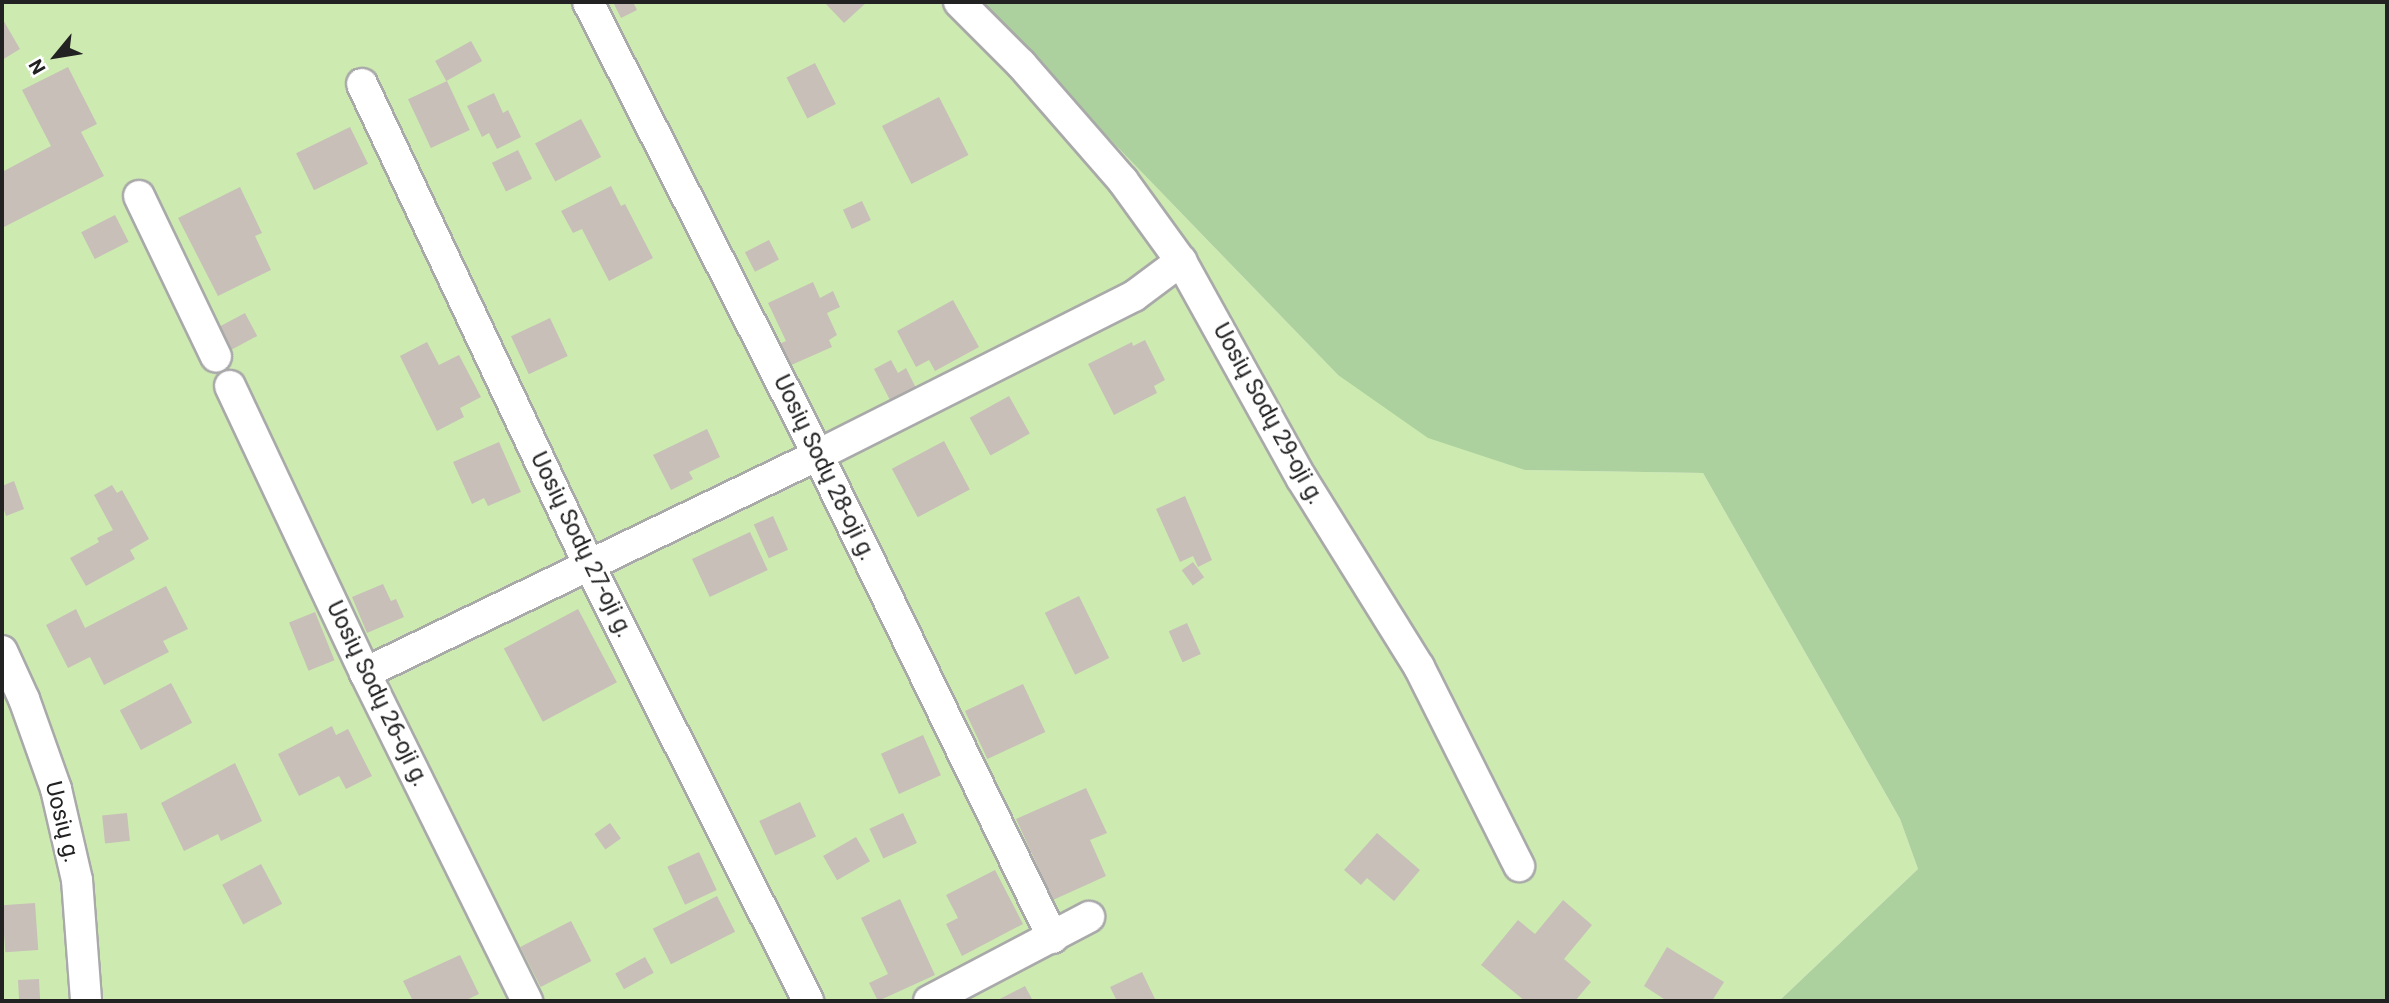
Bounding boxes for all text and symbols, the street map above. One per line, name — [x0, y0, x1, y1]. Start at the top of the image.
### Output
north arrow — [21, 21, 91, 91]
text: N — [24, 55, 51, 78]
street label: Uosių Sodų 29-oji g. — [1207, 318, 1329, 510]
street label: Uosių Sodų 28-oji g. — [767, 371, 881, 565]
street label: Uosių Sodų 27-oji g. — [524, 448, 638, 642]
street label: Uosių Sodų 26-oji g. — [320, 597, 434, 791]
street label: Uosių g. — [39, 778, 85, 866]

